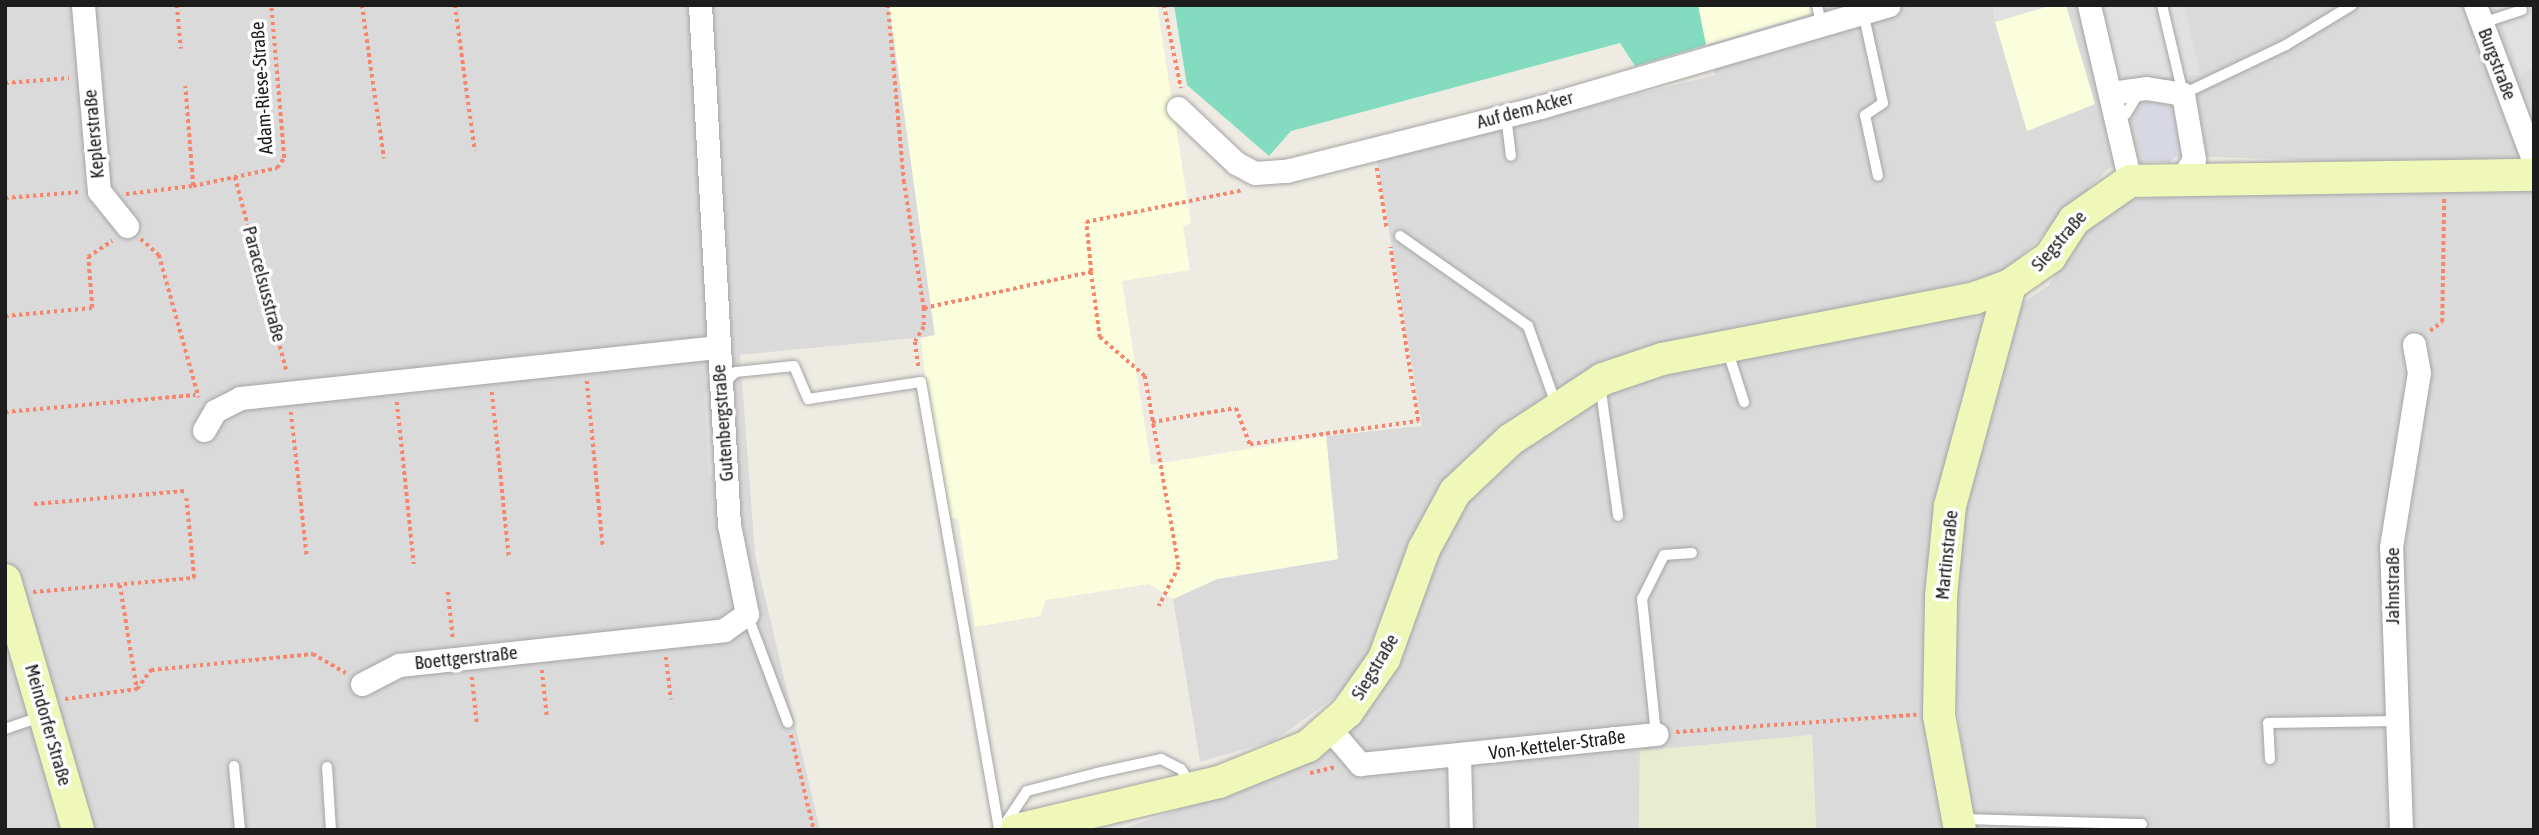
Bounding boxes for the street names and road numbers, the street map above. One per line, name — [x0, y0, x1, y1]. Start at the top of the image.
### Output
street label: Adam-Riese-Straße — [246, 21, 278, 155]
street label: Burgstraße — [2473, 25, 2521, 103]
street label: Auf dem Acker — [1474, 86, 1576, 134]
street label: Keplerstraße — [79, 88, 109, 180]
street label: Siegstraße — [2026, 206, 2092, 276]
street label: Paracelsusstraße — [238, 224, 290, 344]
street label: Gutenbergstraße — [708, 364, 738, 482]
street label: Martinstraße — [1931, 509, 1963, 601]
street label: Jahnstraße — [2382, 547, 2404, 625]
street label: Siegstraße — [1346, 630, 1404, 704]
street label: Boettgerstraße — [413, 641, 519, 675]
street label: Meindorfer Straße — [20, 662, 76, 788]
street label: Von-Ketteler-Straße — [1487, 725, 1627, 765]

